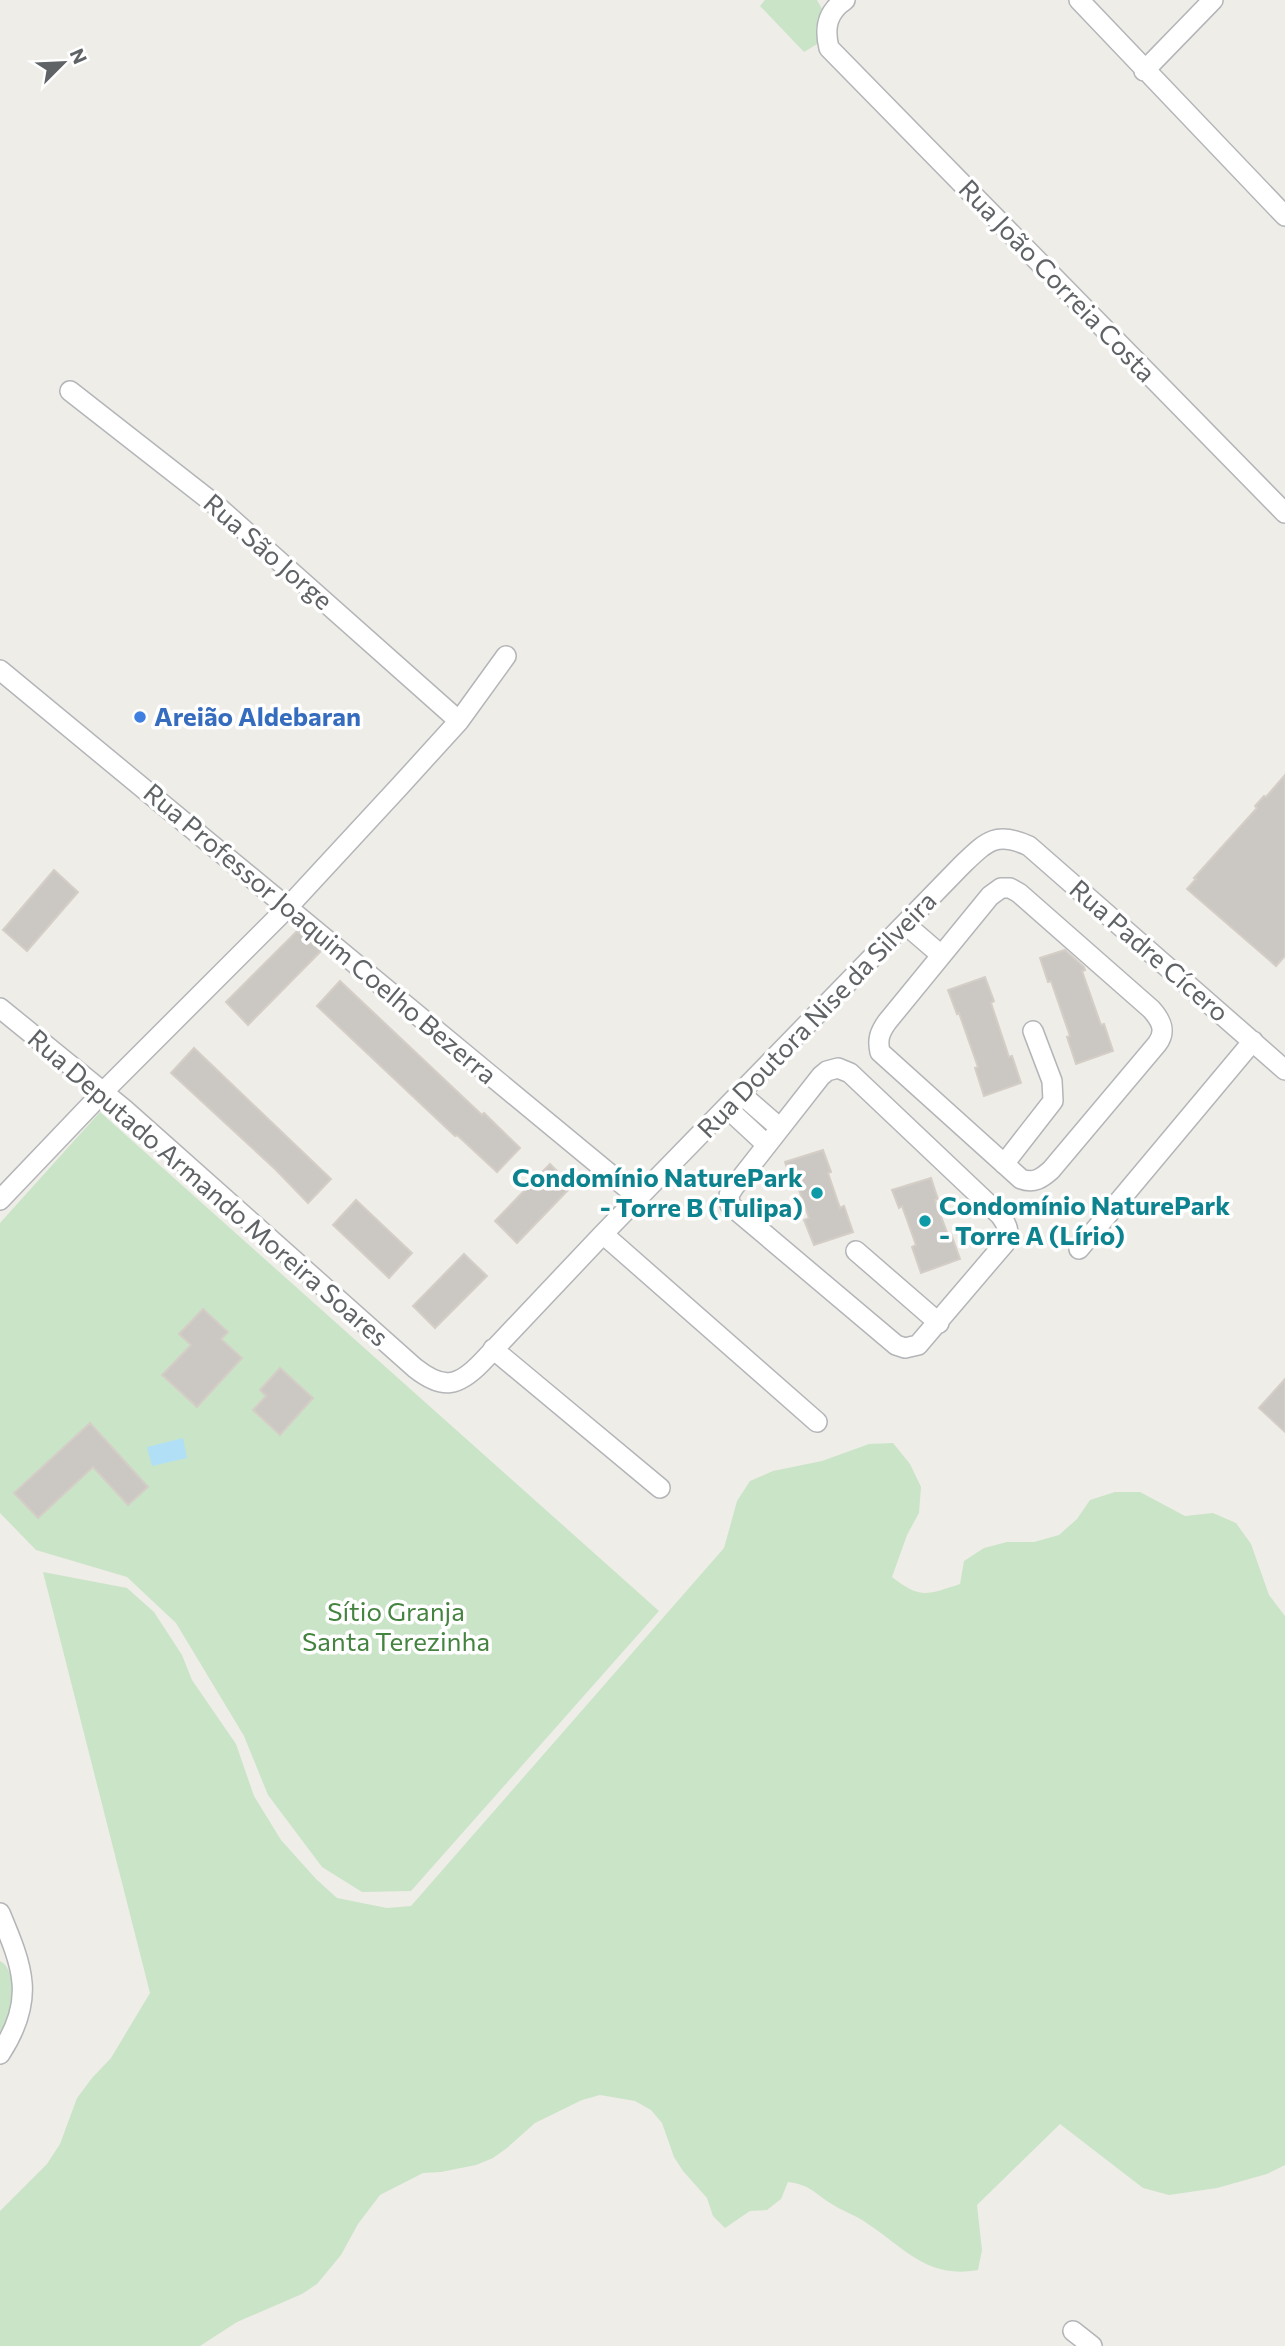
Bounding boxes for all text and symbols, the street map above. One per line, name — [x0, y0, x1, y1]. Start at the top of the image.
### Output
north arrow — [28, 28, 98, 98]
text: N — [66, 45, 92, 67]
street label: Rua João Correia Costa — [953, 172, 1163, 388]
street label: Rua São Jorge — [198, 486, 340, 615]
place label: Areião Aldebaran — [154, 700, 361, 731]
marker: Areião Aldebaran — [132, 709, 148, 725]
street label: Rua Professor Joaquim Coelho Bezerra — [138, 776, 504, 1090]
street label: Rua Padre Cícero — [1064, 872, 1236, 1027]
street label: Rua Doutora Nise da Silveira — [690, 884, 942, 1144]
street label: Rua Deputado Armando Moreira Soares — [23, 1022, 395, 1352]
place label: Condomínio NaturePark - Torre B (Tulipa) — [512, 1161, 803, 1222]
marker: Condomínio NaturePark - Torre B (Tulipa) — [809, 1185, 825, 1201]
place label: Condomínio NaturePark - Torre A (Lírio) — [939, 1189, 1230, 1250]
marker: Condomínio NaturePark - Torre A (Lírio) — [917, 1213, 933, 1229]
park label: Sítio Granja Santa Terezinha — [302, 1595, 490, 1656]

